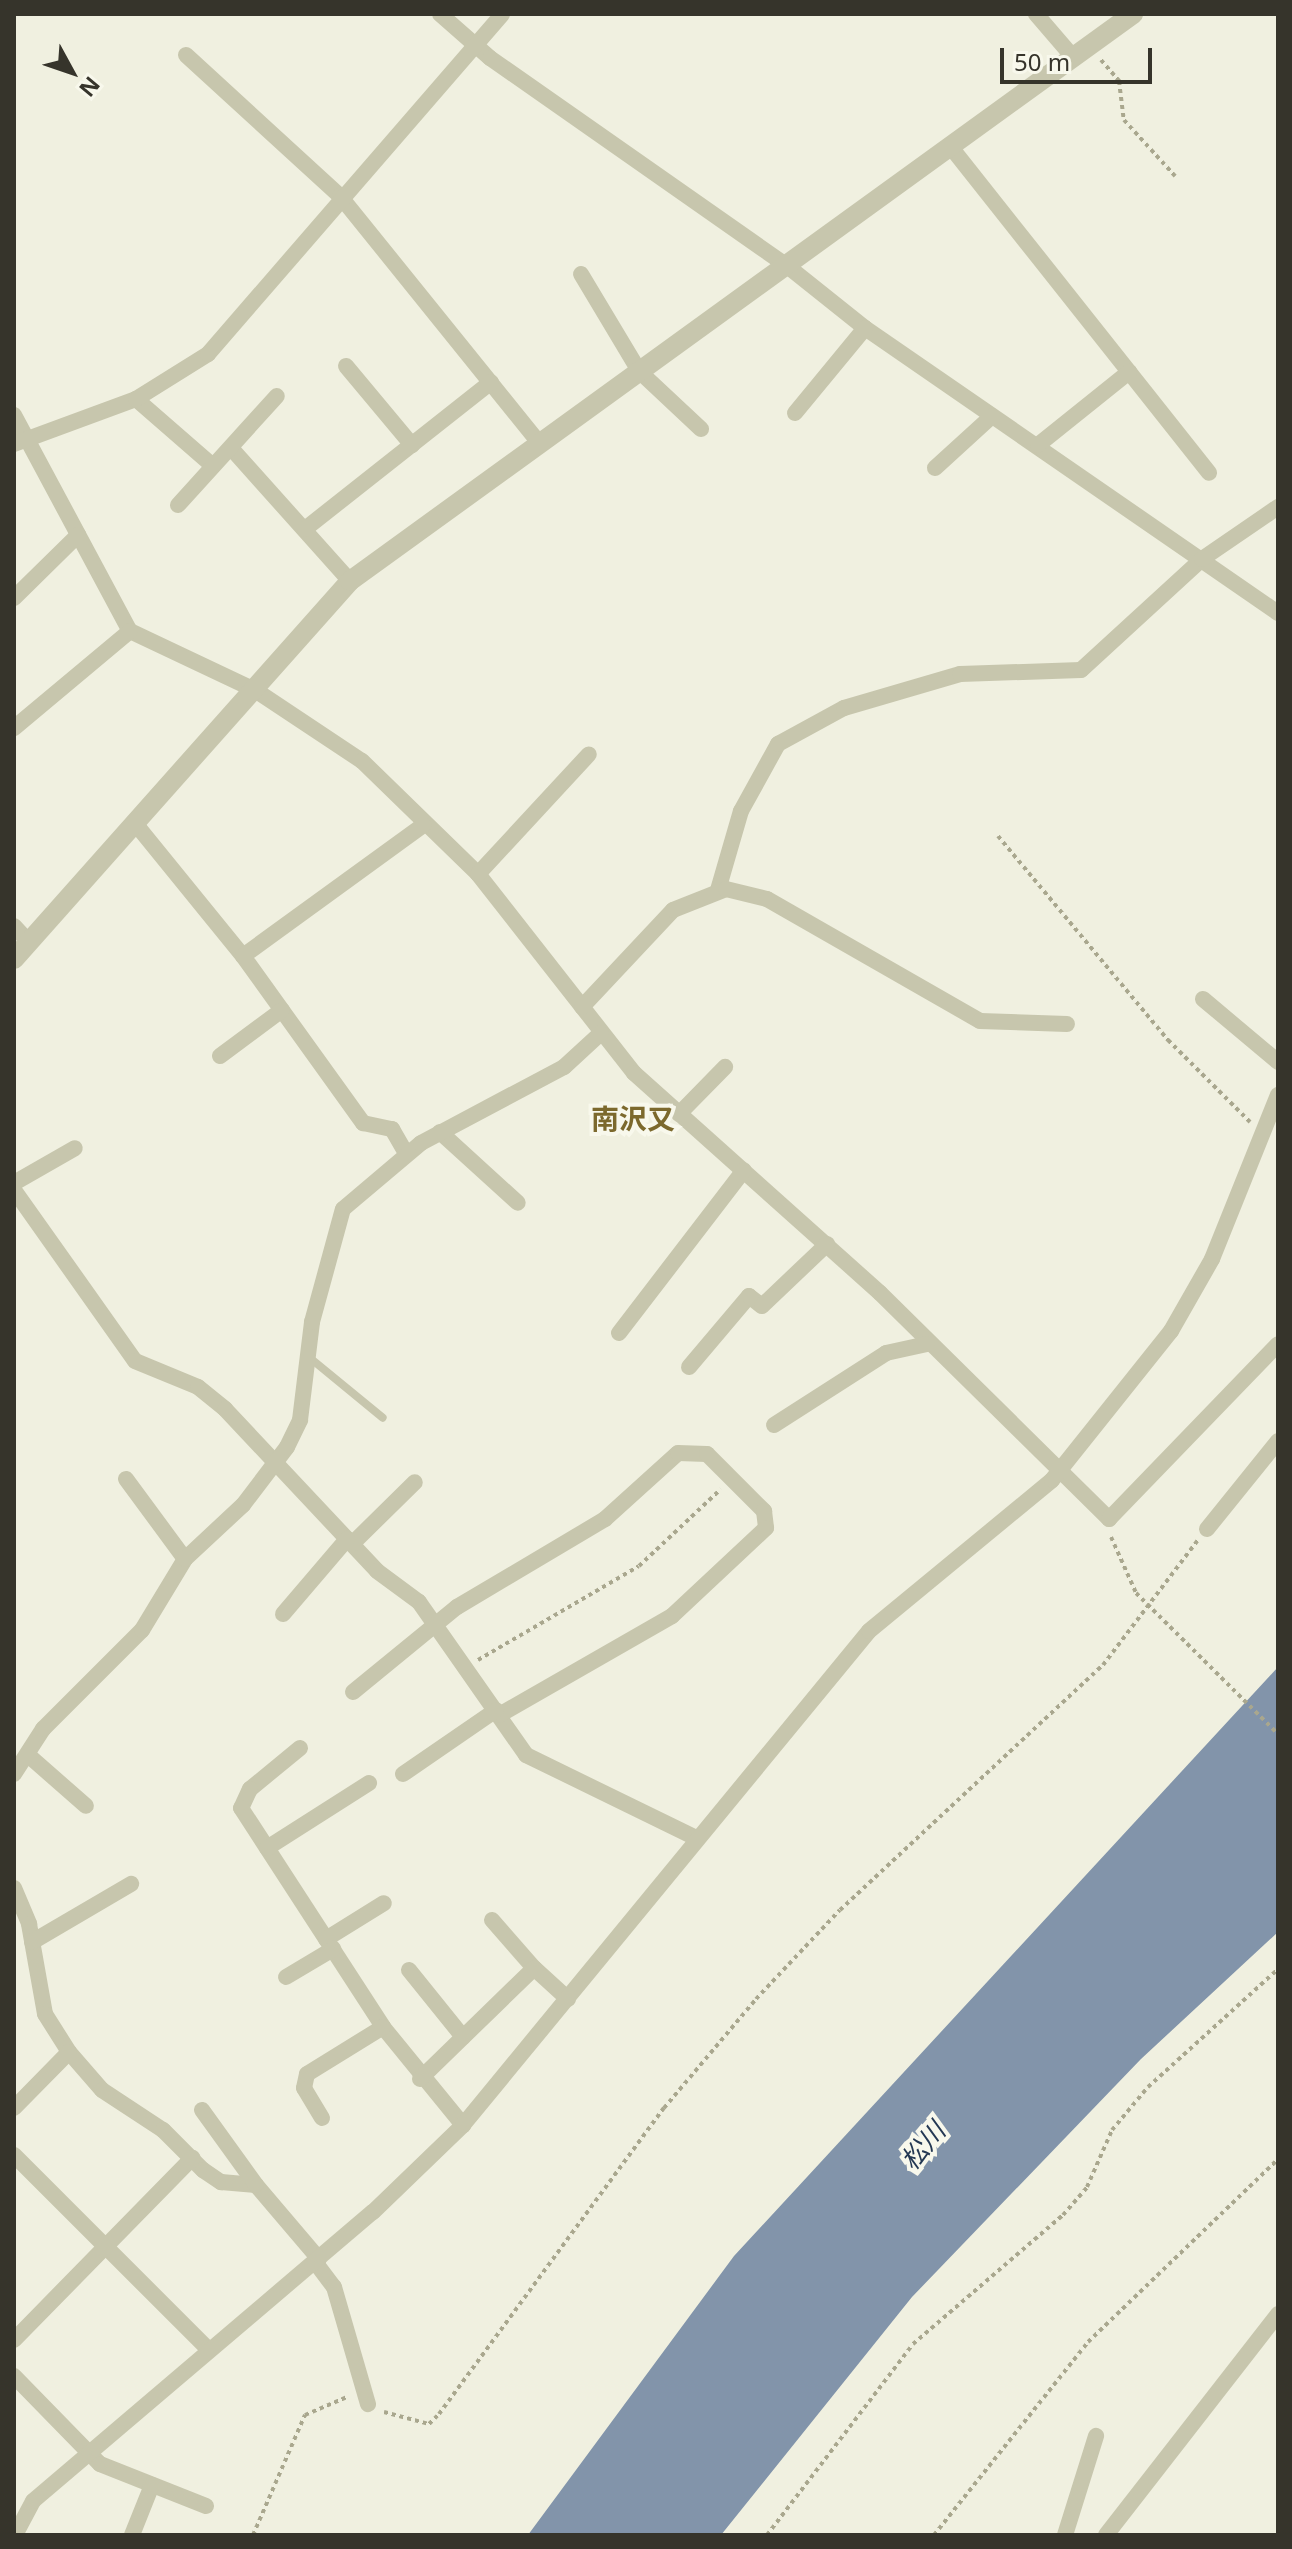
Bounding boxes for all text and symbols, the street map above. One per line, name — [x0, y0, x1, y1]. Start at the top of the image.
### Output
north arrow — [32, 32, 112, 112]
scale bar — [1004, 32, 1156, 82]
text: 50 m — [1014, 45, 1070, 78]
text: N — [73, 71, 108, 104]
district label: 南沢又 — [591, 1101, 675, 1135]
water label: 松川 — [894, 2116, 952, 2176]

